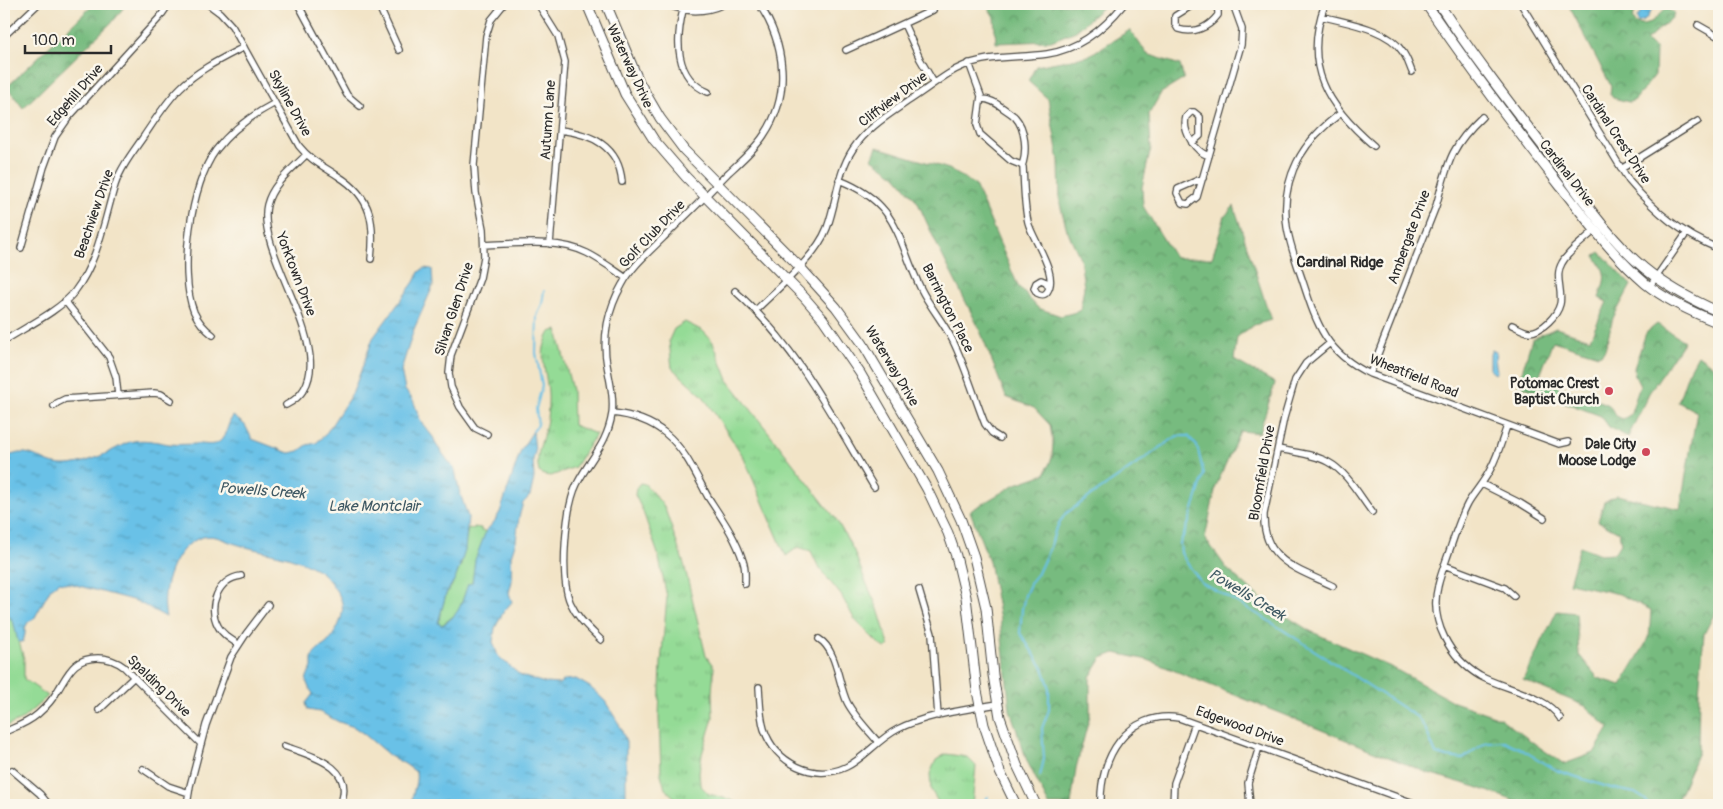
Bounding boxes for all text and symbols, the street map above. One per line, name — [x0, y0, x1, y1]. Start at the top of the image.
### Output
street label: Waterway Drive — [603, 21, 657, 111]
scale bar — [25, 22, 111, 54]
text: 100 m — [32, 31, 75, 50]
street label: Edgehill Drive — [43, 60, 107, 130]
street label: Skyline Drive — [265, 67, 315, 139]
street label: Cliffview Drive — [855, 68, 931, 130]
street label: Autumn Lane — [537, 79, 559, 161]
street label: Cardinal Crest Drive — [1578, 81, 1654, 187]
street label: Cardinal Drive — [1536, 136, 1598, 210]
street label: Beachview Drive — [71, 167, 117, 261]
street label: Ambergate Drive — [1384, 188, 1434, 286]
street label: Golf Club Drive — [615, 196, 689, 271]
street label: Yorktown Drive — [272, 229, 320, 318]
district label: Cardinal Ridge — [1297, 253, 1384, 272]
street label: Silvan Glen Drive — [431, 260, 477, 358]
street label: Barrington Place — [918, 261, 978, 355]
street label: Waterway Drive — [861, 323, 923, 409]
street label: Wheatfield Road — [1367, 350, 1461, 402]
place label: Potomac Crest Baptist Church — [1510, 375, 1599, 408]
marker: Potomac Crest Baptist Church — [1603, 385, 1615, 397]
street label: Bloomfield Drive — [1245, 424, 1279, 522]
place label: Dale City Moose Lodge — [1559, 436, 1637, 469]
marker: Dale City Moose Lodge — [1640, 446, 1652, 458]
water label: Powells Creek — [218, 479, 307, 504]
water label: Lake Montclair — [328, 497, 421, 516]
water label: Powells Creek — [1205, 565, 1290, 626]
street label: Spalding Drive — [124, 652, 194, 721]
street label: Edgewood Drive — [1194, 702, 1286, 750]

